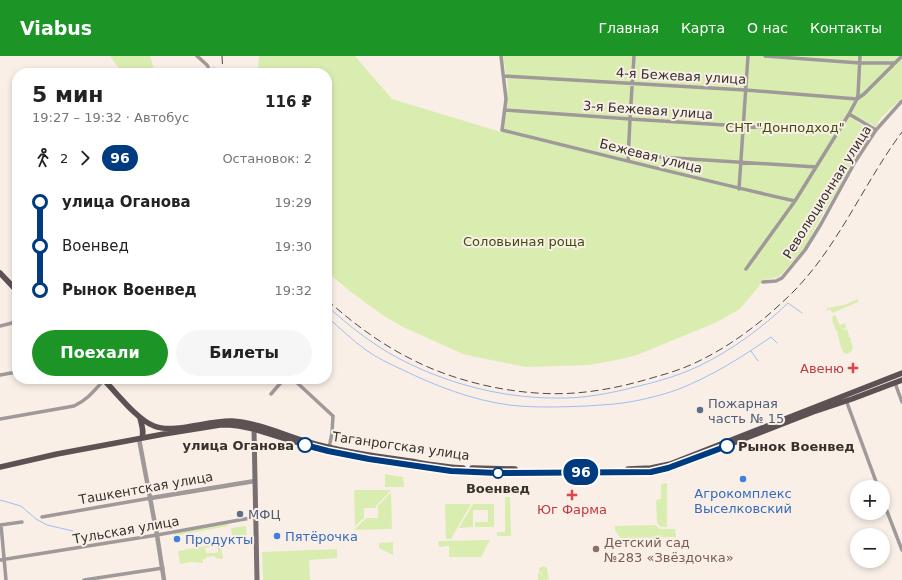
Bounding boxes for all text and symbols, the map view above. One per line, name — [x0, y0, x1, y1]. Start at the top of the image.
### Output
text: Viabus — [20, 17, 92, 39]
text: Главная — [598, 20, 659, 36]
text: Карта — [681, 20, 725, 36]
text: О нас — [747, 20, 788, 36]
text: Контакты — [810, 20, 882, 36]
street label: 4-я Бежевая улица — [616, 65, 746, 87]
text: 5 мин — [32, 82, 104, 107]
text: 116 ₽ — [265, 93, 312, 111]
street label: 3-я Бежевая улица — [582, 98, 714, 122]
text: 19:27 – 19:32 · Автобус — [32, 110, 189, 125]
park label: СНТ "Донподход" — [725, 120, 845, 135]
street label: Революционная улица — [780, 123, 874, 261]
street label: Бежевая улица — [598, 136, 704, 176]
icon: walk — [32, 147, 54, 169]
icon: forward — [74, 147, 96, 169]
text: 96 — [110, 150, 130, 166]
text: 2 — [60, 151, 68, 166]
text: Остановок: 2 — [222, 151, 312, 166]
text: улица Оганова — [62, 193, 191, 211]
text: 19:29 — [275, 195, 312, 210]
park label: Соловьиная роща — [463, 234, 585, 249]
text: Военвед — [62, 237, 129, 255]
text: 19:30 — [275, 239, 312, 254]
text: Рынок Военвед — [62, 281, 197, 299]
text: 19:32 — [275, 283, 312, 298]
button: Поехали — [32, 330, 168, 376]
button: Билеты — [176, 330, 312, 376]
place label: Авеню — [800, 361, 844, 376]
marker: Авеню — [847, 362, 859, 374]
place label: Пожарная часть № 15 — [708, 396, 784, 426]
marker: Пожарная часть № 15 — [695, 405, 705, 415]
street label: Таганрогская улица — [330, 429, 471, 463]
marker: улица Оганова — [297, 437, 313, 453]
place label: улица Оганова — [182, 438, 294, 453]
marker: Рынок Военвед — [719, 438, 735, 454]
place label: Рынок Военвед — [738, 439, 855, 454]
line badge: 96 — [563, 459, 599, 485]
text: 96 — [571, 464, 591, 480]
marker: Военвед — [492, 467, 504, 479]
street label: Ташкентская улица — [77, 469, 214, 507]
marker: Агрокомплекс Выселковский — [738, 474, 748, 484]
map controls — [850, 480, 890, 568]
button: + — [850, 480, 890, 520]
place label: Военвед — [466, 481, 530, 496]
place label: Агрокомплекс Выселковский — [694, 486, 792, 516]
marker: Юг Фарма — [567, 490, 577, 500]
place label: Юг Фарма — [537, 502, 607, 517]
place label: МФЦ — [248, 507, 281, 522]
marker: МФЦ — [235, 509, 245, 519]
street label: Тульская улица — [71, 513, 180, 547]
button: − — [850, 528, 890, 568]
place label: Пятёрочка — [285, 529, 358, 544]
marker: Пятёрочка — [272, 531, 282, 541]
place label: Продукты — [185, 532, 253, 547]
marker: Продукты — [172, 534, 182, 544]
place label: Детский сад №283 «Звёздочка» — [604, 535, 734, 565]
marker: Детский сад №283 «Звёздочка» — [591, 544, 601, 554]

